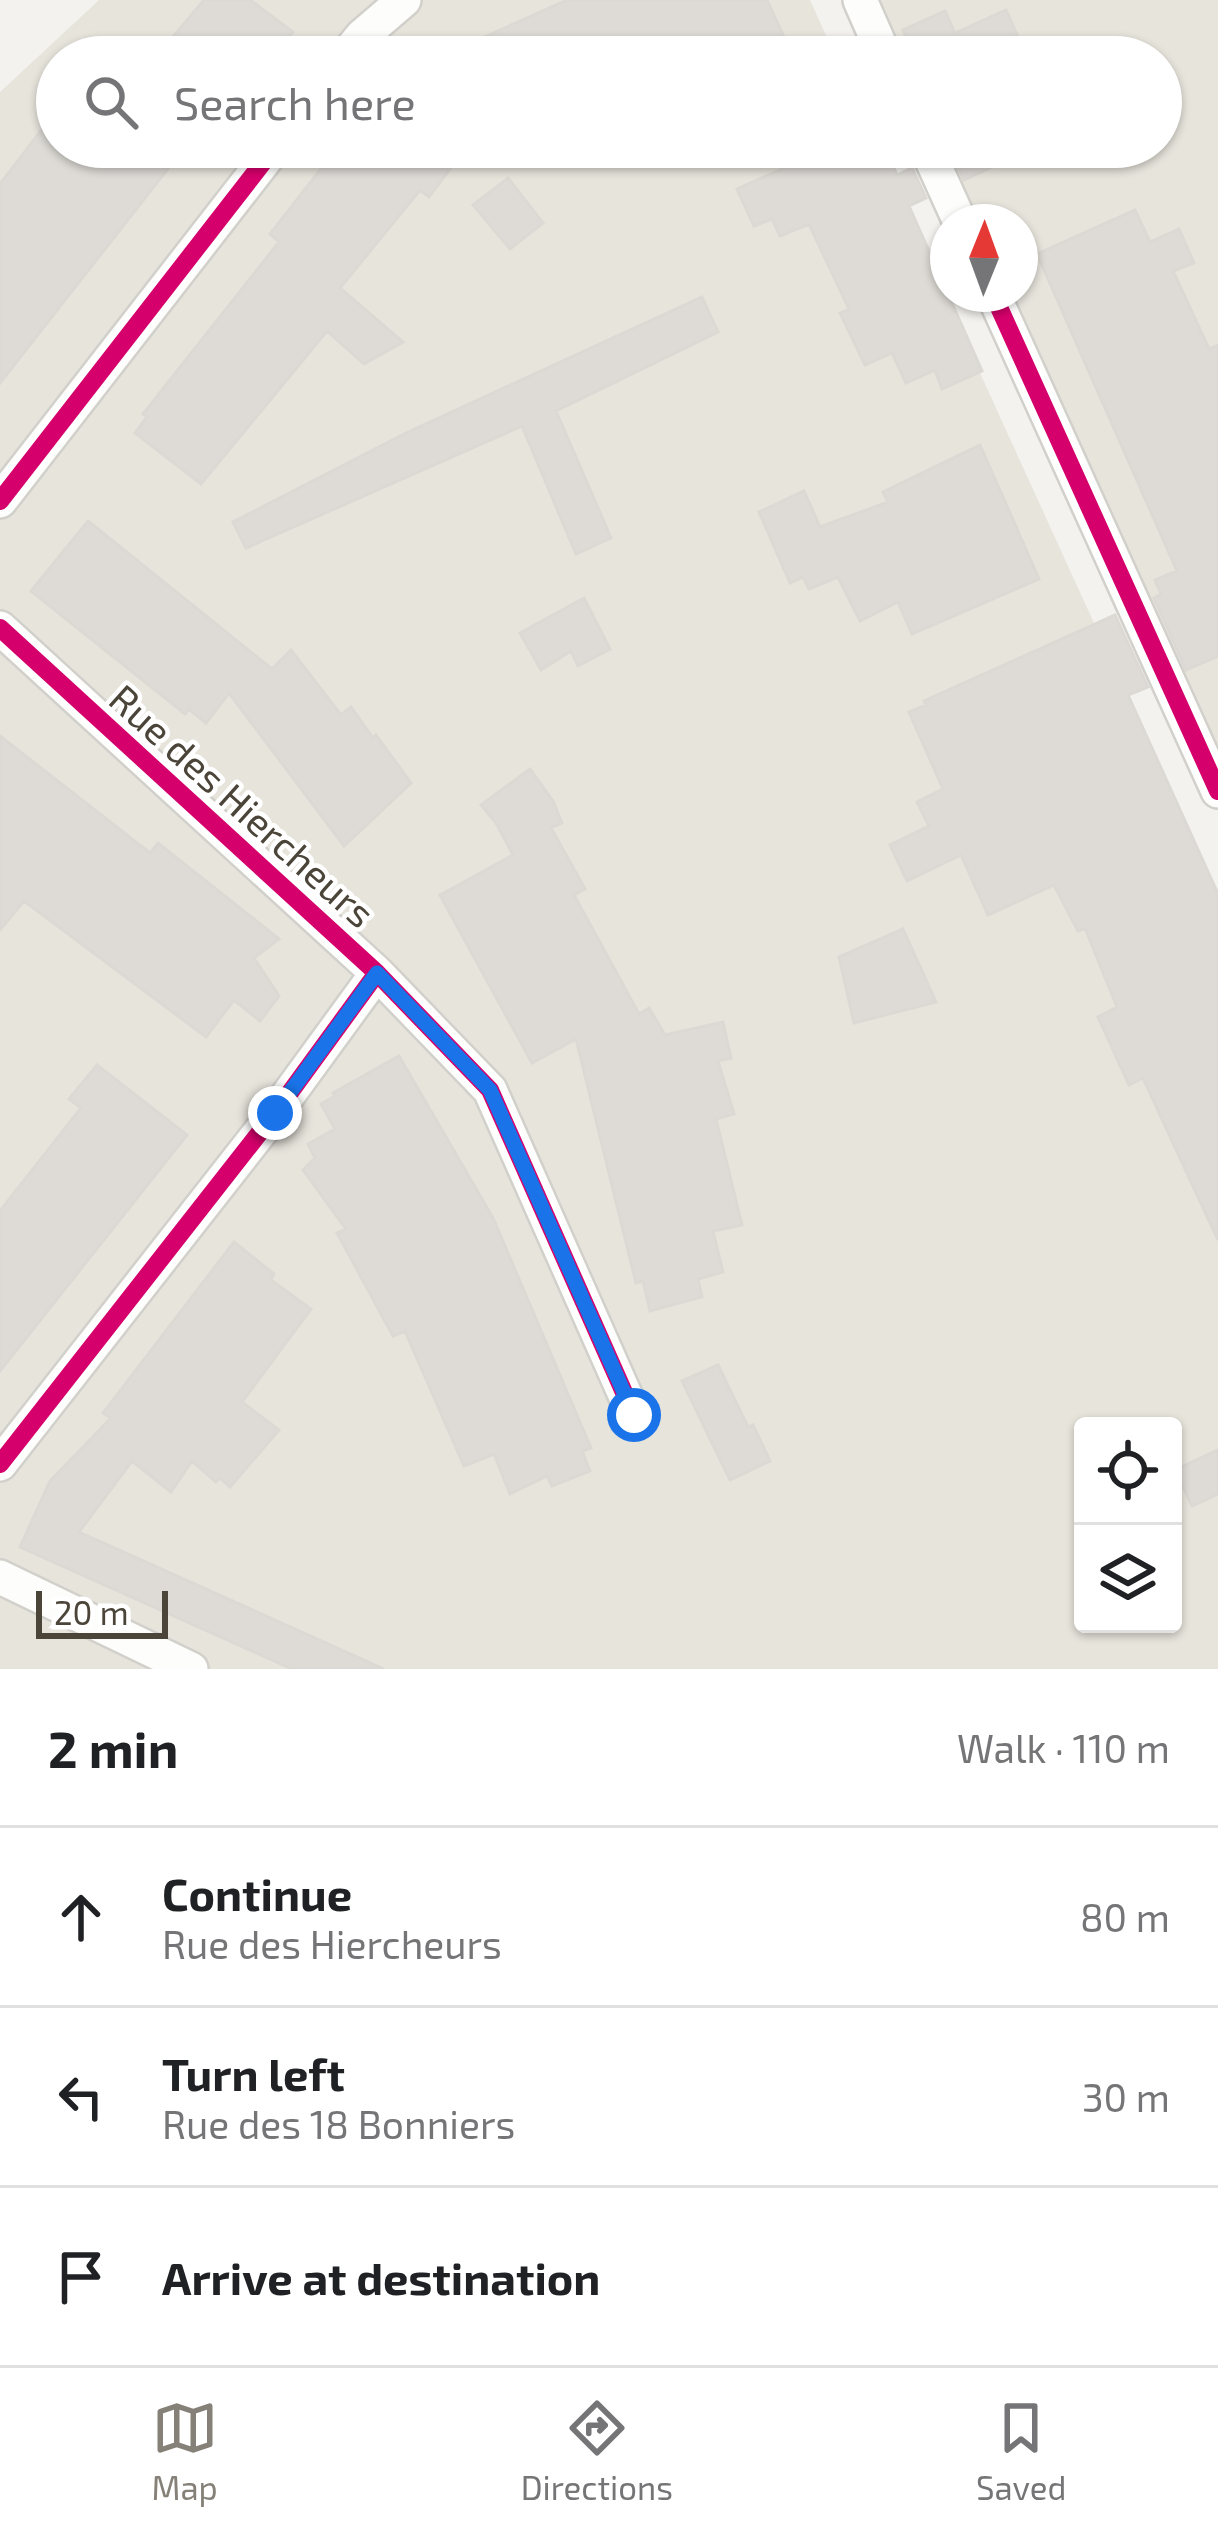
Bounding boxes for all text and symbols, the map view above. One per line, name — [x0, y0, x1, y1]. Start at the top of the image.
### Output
search box — [36, 36, 1182, 168]
icon: search — [78, 69, 144, 135]
text: Search here — [174, 75, 416, 129]
north arrow — [930, 204, 1038, 312]
street label: Rue des Hiercheurs — [101, 674, 385, 936]
route end — [248, 1086, 302, 1140]
route start — [607, 1388, 661, 1442]
map controls — [1074, 1417, 1182, 1633]
button: locate — [1074, 1417, 1182, 1525]
button: layers — [1074, 1525, 1182, 1633]
scale bar — [36, 1585, 168, 1638]
text: 20 m — [54, 1592, 129, 1632]
text: 2 min — [48, 1717, 178, 1778]
text: Walk · 110 m — [957, 1724, 1170, 1771]
text: Continue — [162, 1866, 352, 1920]
icon: ahead — [48, 1884, 114, 1950]
text: 80 m — [1080, 1893, 1170, 1940]
text: Rue des Hiercheurs — [162, 1920, 502, 1967]
text: Turn left — [162, 2046, 345, 2100]
icon: left — [48, 2064, 114, 2130]
text: 30 m — [1082, 2073, 1170, 2120]
text: Rue des 18 Bonniers — [162, 2100, 515, 2147]
icon: arrive — [48, 2244, 114, 2310]
text: Arrive at destination — [162, 2250, 600, 2304]
tab: Map — [152, 2395, 218, 2507]
tab: Directions — [521, 2395, 673, 2507]
tab: Saved — [976, 2395, 1066, 2507]

